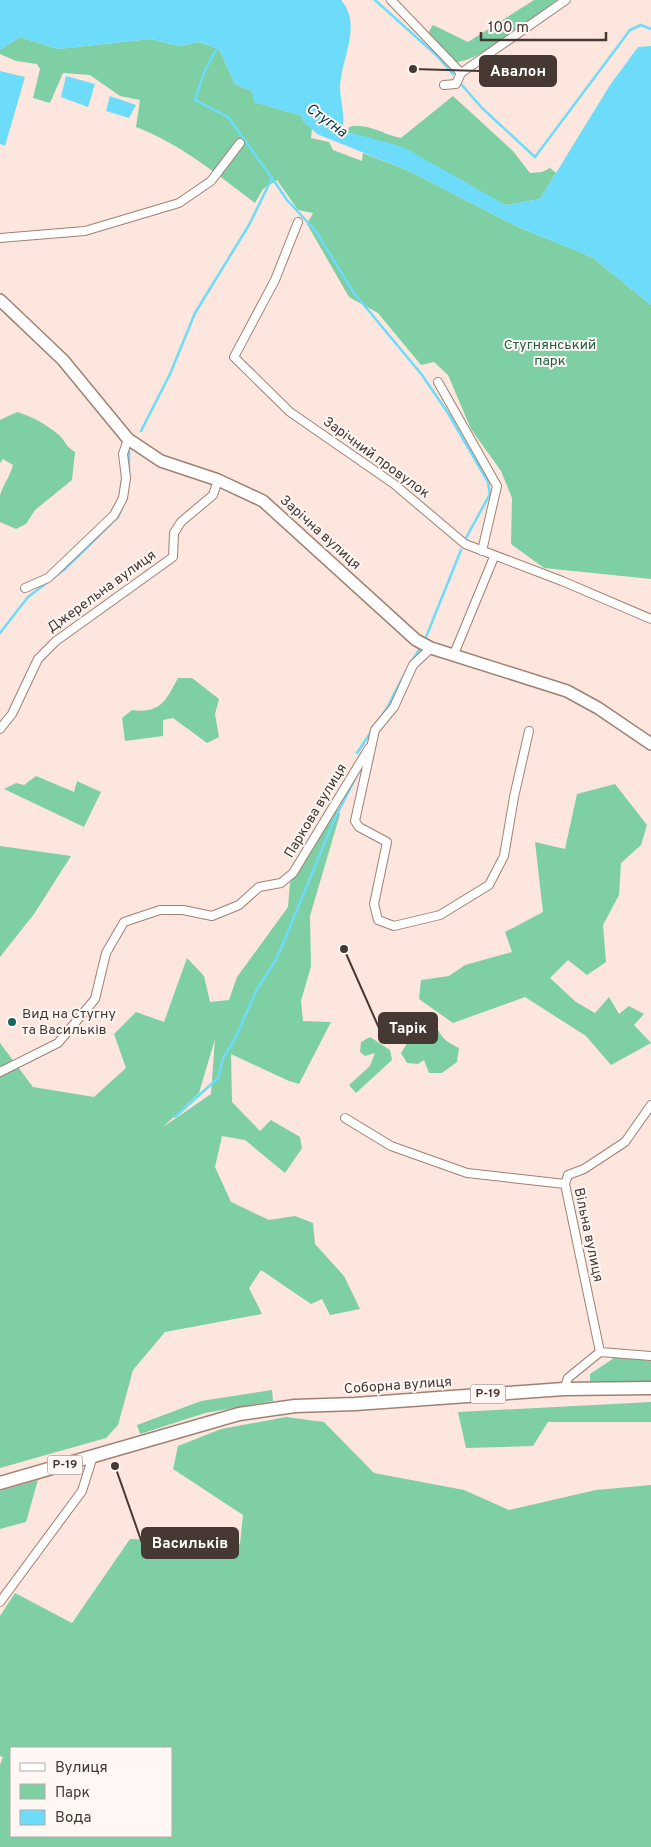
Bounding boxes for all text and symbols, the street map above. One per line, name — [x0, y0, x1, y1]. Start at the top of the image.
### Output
scale bar — [481, 10, 606, 42]
text: 100 m — [488, 19, 529, 38]
callout: Авалон — [480, 56, 556, 86]
text: Авалон — [490, 63, 546, 82]
water label: Стугна — [302, 100, 351, 142]
park label: Стугнянський парк — [504, 337, 596, 370]
street label: Зарічний провулок — [319, 414, 433, 502]
street label: Зарічна вулиця — [276, 492, 364, 574]
street label: Джерельна вулиця — [44, 547, 160, 637]
street label: Паркова вулиця — [281, 761, 351, 861]
place label: Вид на Стугну та Васильків — [22, 1006, 116, 1039]
callout: Тарік — [379, 1013, 437, 1043]
marker: Вид на Стугну та Васильків — [6, 1016, 18, 1028]
text: Тарік — [389, 1020, 427, 1039]
street label: Вільна вулиця — [570, 1186, 606, 1284]
street label: Соборна вулиця — [343, 1374, 453, 1398]
road number: Р-19 — [470, 1385, 506, 1404]
road number: Р-19 — [48, 1456, 82, 1474]
callout: Васильків — [142, 1528, 238, 1558]
text: Васильків — [152, 1535, 228, 1554]
legend — [10, 1747, 172, 1837]
text: Вулиця — [55, 1759, 108, 1778]
text: Парк — [55, 1784, 90, 1803]
text: Вода — [55, 1809, 91, 1828]

